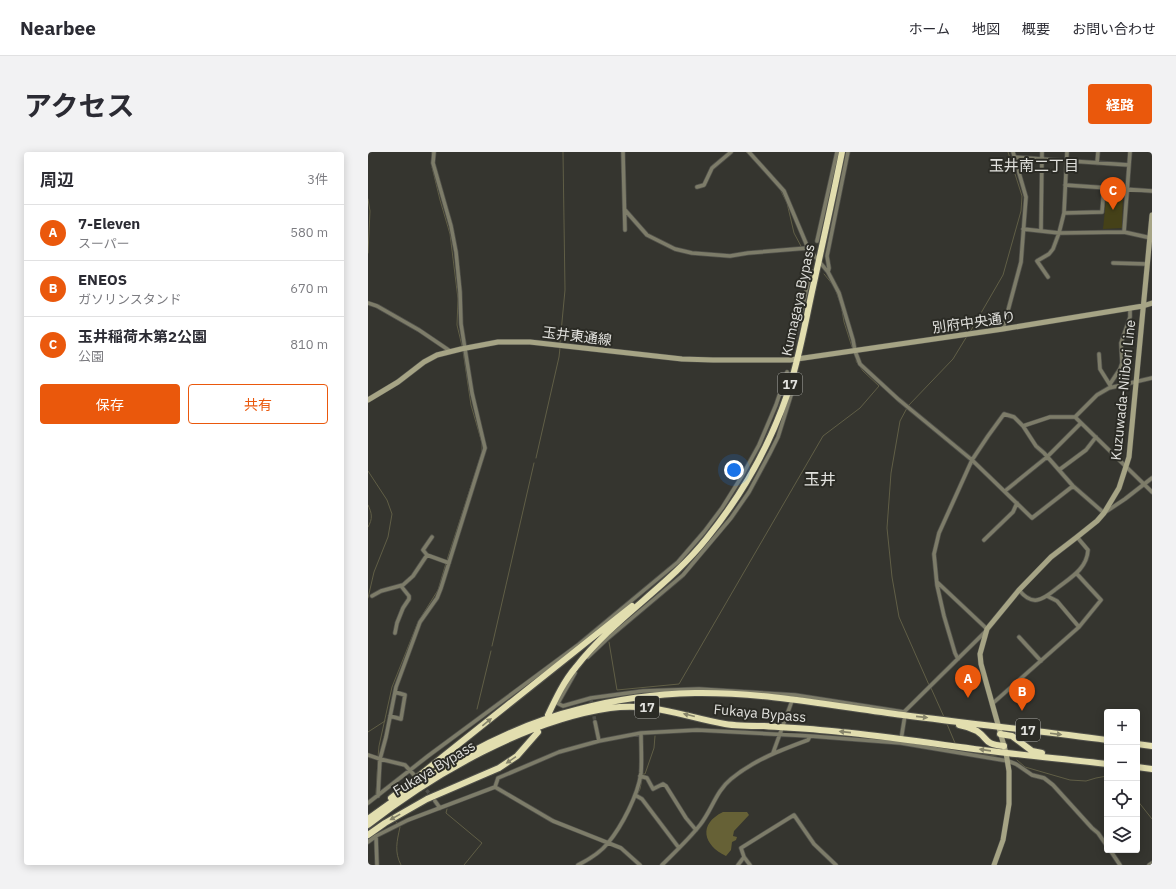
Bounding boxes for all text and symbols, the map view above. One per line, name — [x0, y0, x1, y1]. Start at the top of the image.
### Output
text: Nearbee — [20, 16, 96, 40]
text: ホーム — [908, 20, 950, 38]
text: 地図 — [972, 20, 1000, 38]
text: 概要 — [1022, 20, 1050, 38]
text: お問い合わせ — [1072, 20, 1156, 38]
button: 経路 — [1088, 84, 1152, 124]
text: アクセス — [24, 87, 135, 124]
district label: 玉井南二丁目 — [989, 156, 1079, 175]
text: 周辺 — [40, 169, 74, 191]
text: 3件 — [307, 171, 328, 188]
pin: C — [1100, 177, 1126, 210]
text: 7-Eleven — [78, 214, 140, 233]
text: A — [49, 224, 57, 241]
text: 580 m — [290, 224, 328, 241]
text: スーパー — [78, 235, 130, 252]
street label: Kumagaya Bypass — [777, 242, 819, 358]
text: ENEOS — [78, 270, 127, 289]
text: B — [49, 280, 57, 297]
text: 670 m — [290, 280, 328, 297]
text: ガソリンスタンド — [78, 291, 182, 308]
street label: 別府中央通り — [931, 307, 1017, 337]
street label: Kuzuwada-Niibori Line — [1107, 318, 1139, 461]
street label: 玉井東通線 — [541, 323, 613, 349]
text: 玉井稲荷木第2公園 — [78, 327, 207, 346]
text: C — [49, 336, 57, 353]
text: 810 m — [290, 336, 328, 353]
text: 公園 — [78, 348, 104, 365]
road number: 17 — [778, 373, 802, 395]
button: 保存 — [40, 384, 180, 424]
button: 共有 — [188, 384, 328, 424]
your location — [724, 460, 744, 480]
district label: 玉井 — [804, 469, 836, 489]
pin: A — [955, 665, 981, 698]
pin: B — [1009, 678, 1035, 711]
road number: 17 — [635, 696, 659, 718]
street label: Fukaya Bypass — [713, 700, 807, 726]
map controls — [1104, 709, 1140, 853]
button: + — [1104, 709, 1140, 745]
one-way arrow — [683, 712, 695, 718]
one-way arrow — [916, 714, 928, 721]
one-way arrow — [481, 718, 492, 727]
road number: 17 — [1016, 719, 1040, 741]
one-way arrow — [839, 729, 851, 736]
one-way arrow — [1050, 730, 1063, 737]
street label: Fukaya Bypass — [390, 736, 479, 800]
button: − — [1104, 745, 1140, 781]
one-way arrow — [979, 747, 991, 753]
one-way arrow — [506, 756, 517, 764]
button: locate — [1104, 781, 1140, 817]
one-way arrow — [389, 814, 401, 821]
button: layers — [1104, 817, 1140, 853]

